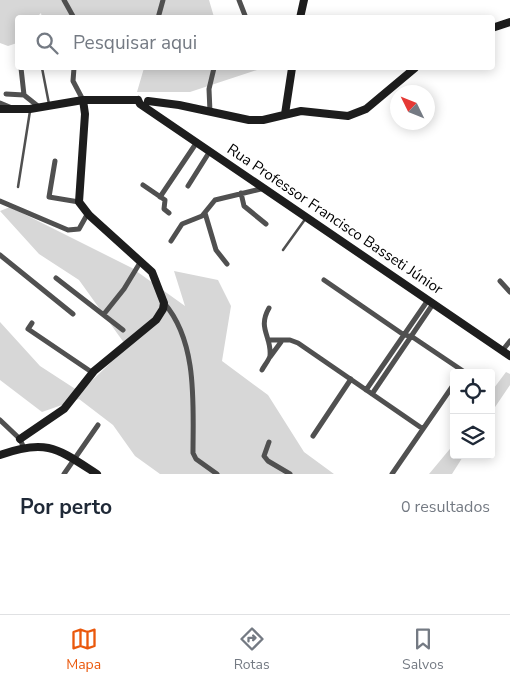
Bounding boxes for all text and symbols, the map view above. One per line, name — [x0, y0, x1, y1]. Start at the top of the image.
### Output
search box — [15, 15, 495, 70]
icon: search — [33, 29, 61, 57]
text: Pesquisar aqui — [73, 30, 197, 56]
north arrow — [390, 85, 435, 130]
street label: Rua Professor Francisco Basseti Júnior — [223, 139, 447, 299]
map controls — [450, 369, 495, 459]
button: locate — [450, 369, 495, 414]
button: layers — [450, 414, 495, 459]
text: Por perto — [20, 493, 112, 521]
text: 0 resultados — [401, 496, 490, 518]
tab: Mapa — [66, 625, 101, 674]
tab: Rotas — [234, 625, 270, 674]
tab: Salvos — [402, 625, 444, 674]

